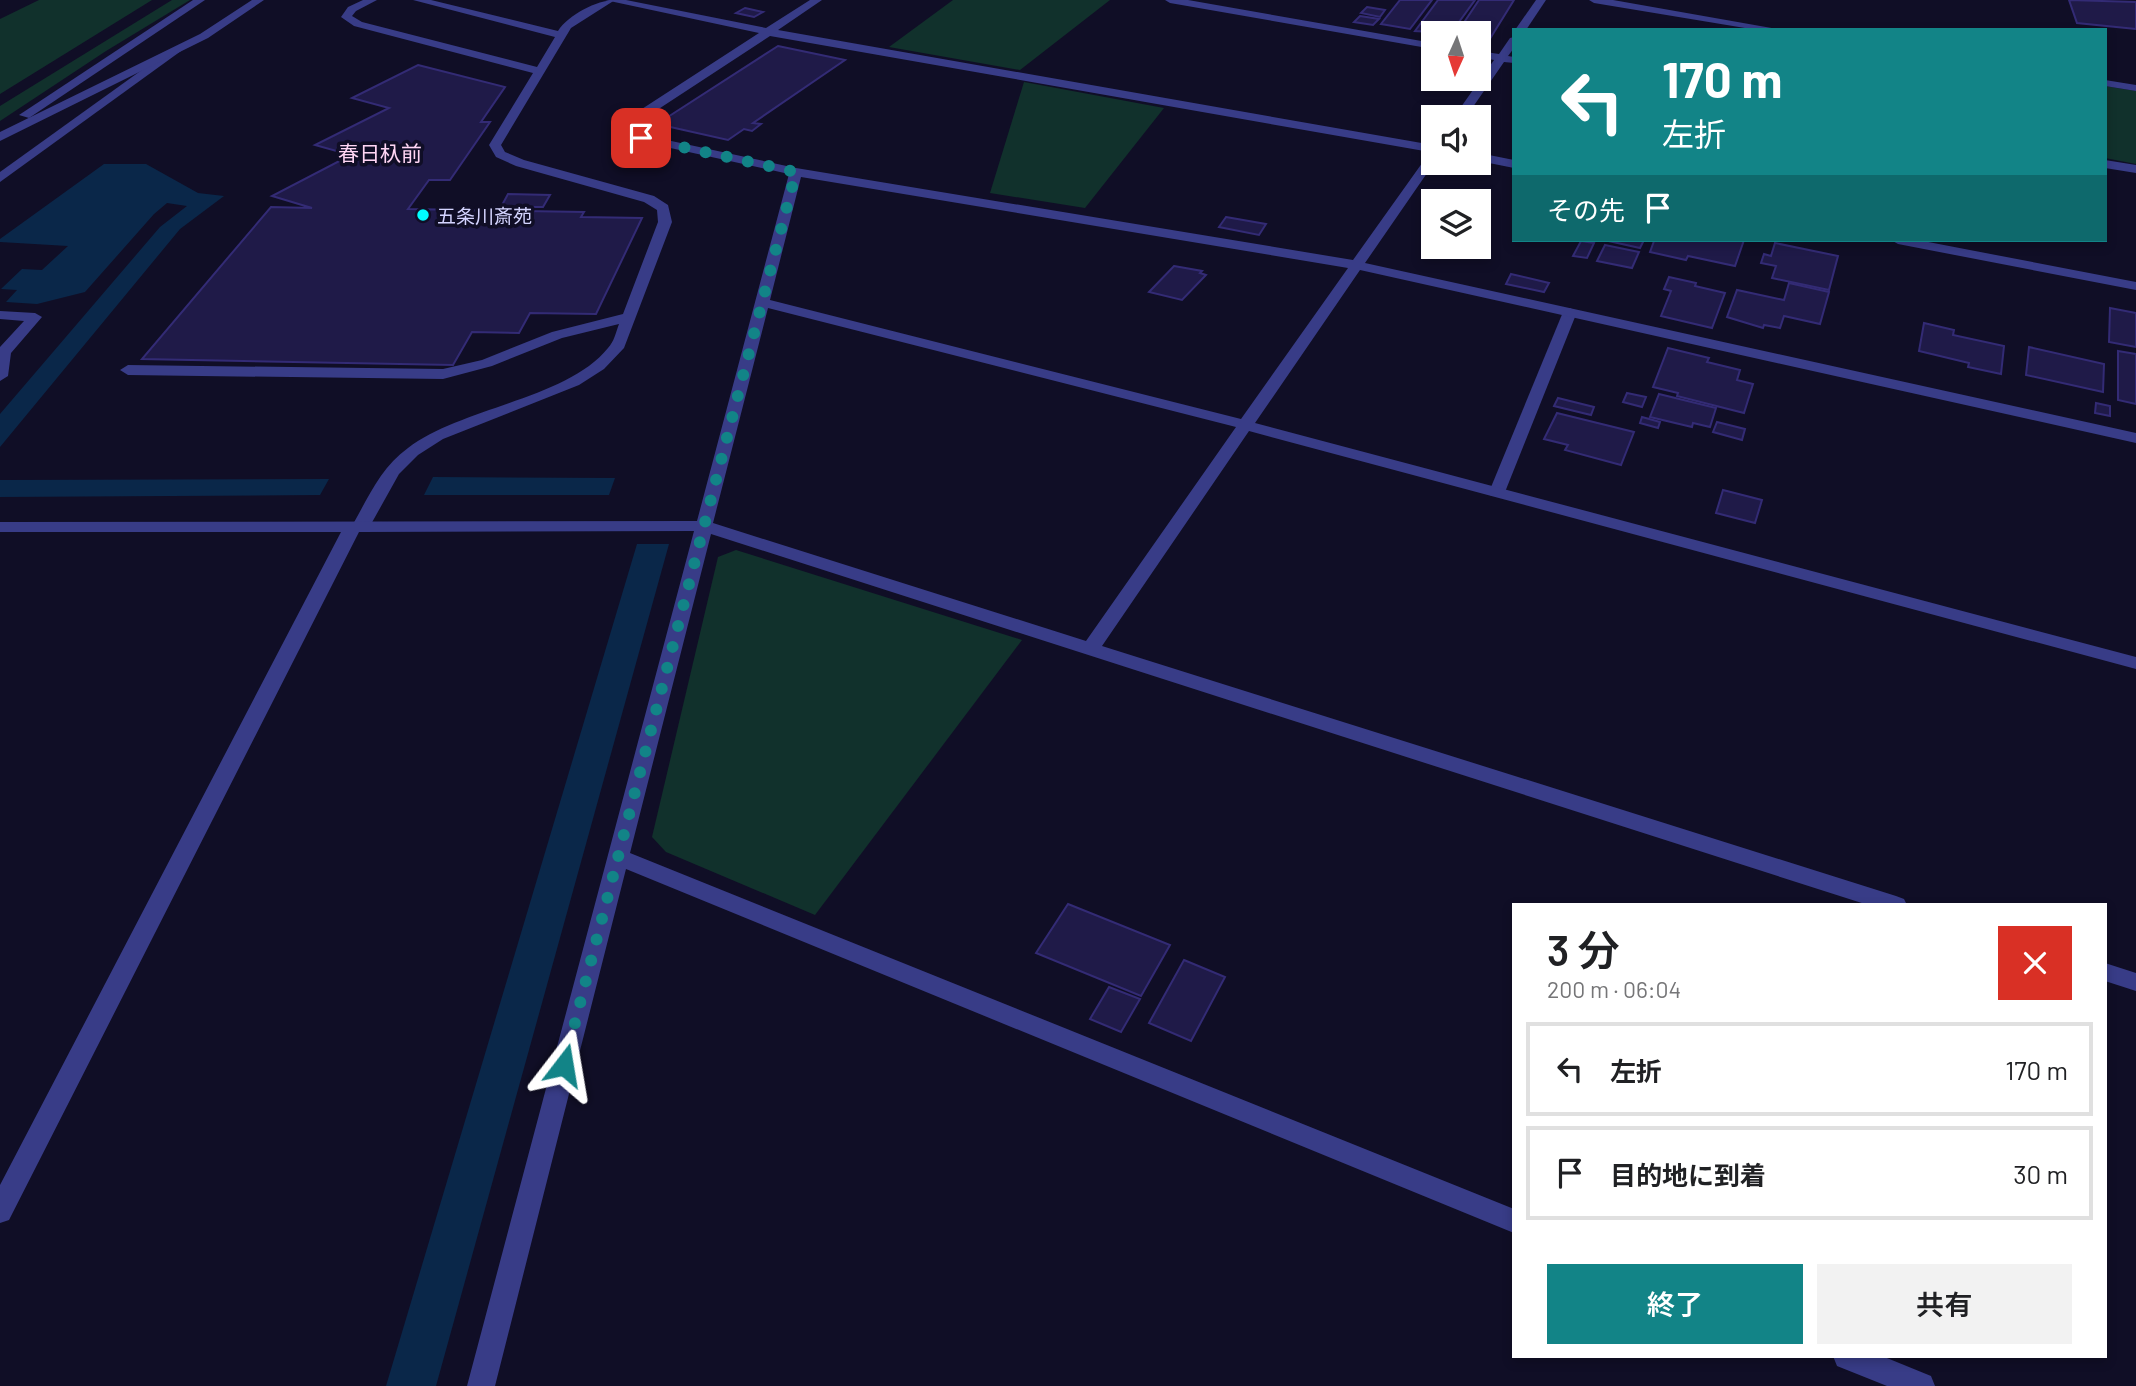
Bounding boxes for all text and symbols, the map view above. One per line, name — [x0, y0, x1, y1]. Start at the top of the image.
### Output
north arrow — [1421, 21, 1491, 91]
map controls — [1421, 21, 1491, 259]
text: 170 m — [1662, 49, 1782, 108]
icon: left — [1547, 56, 1638, 147]
button: sound — [1421, 105, 1491, 175]
pin — [611, 108, 671, 168]
text: 左折 — [1662, 114, 1726, 152]
icon: arrive — [622, 119, 660, 157]
district label: 春日杁前 — [338, 140, 422, 165]
button: layers — [1421, 189, 1491, 259]
icon: arrive — [1639, 189, 1677, 227]
text: その先 — [1547, 194, 1625, 225]
place label: 五条川斎苑 — [437, 204, 532, 227]
marker: 五条川斎苑 — [415, 207, 431, 223]
text: 3 分 — [1547, 924, 1620, 974]
button: close — [1998, 926, 2072, 1000]
text: 200 m · 06:04 — [1547, 975, 1681, 1003]
position arrow — [527, 1028, 601, 1102]
icon: left — [1551, 1050, 1589, 1088]
text: 170 m — [2005, 1054, 2068, 1085]
text: 左折 — [1610, 1055, 1662, 1086]
icon: arrive — [1551, 1154, 1589, 1192]
text: 30 m — [2013, 1158, 2068, 1189]
text: 目的地に到着 — [1610, 1159, 1766, 1190]
button: 終了 — [1547, 1264, 1803, 1344]
button: 共有 — [1817, 1264, 2072, 1344]

